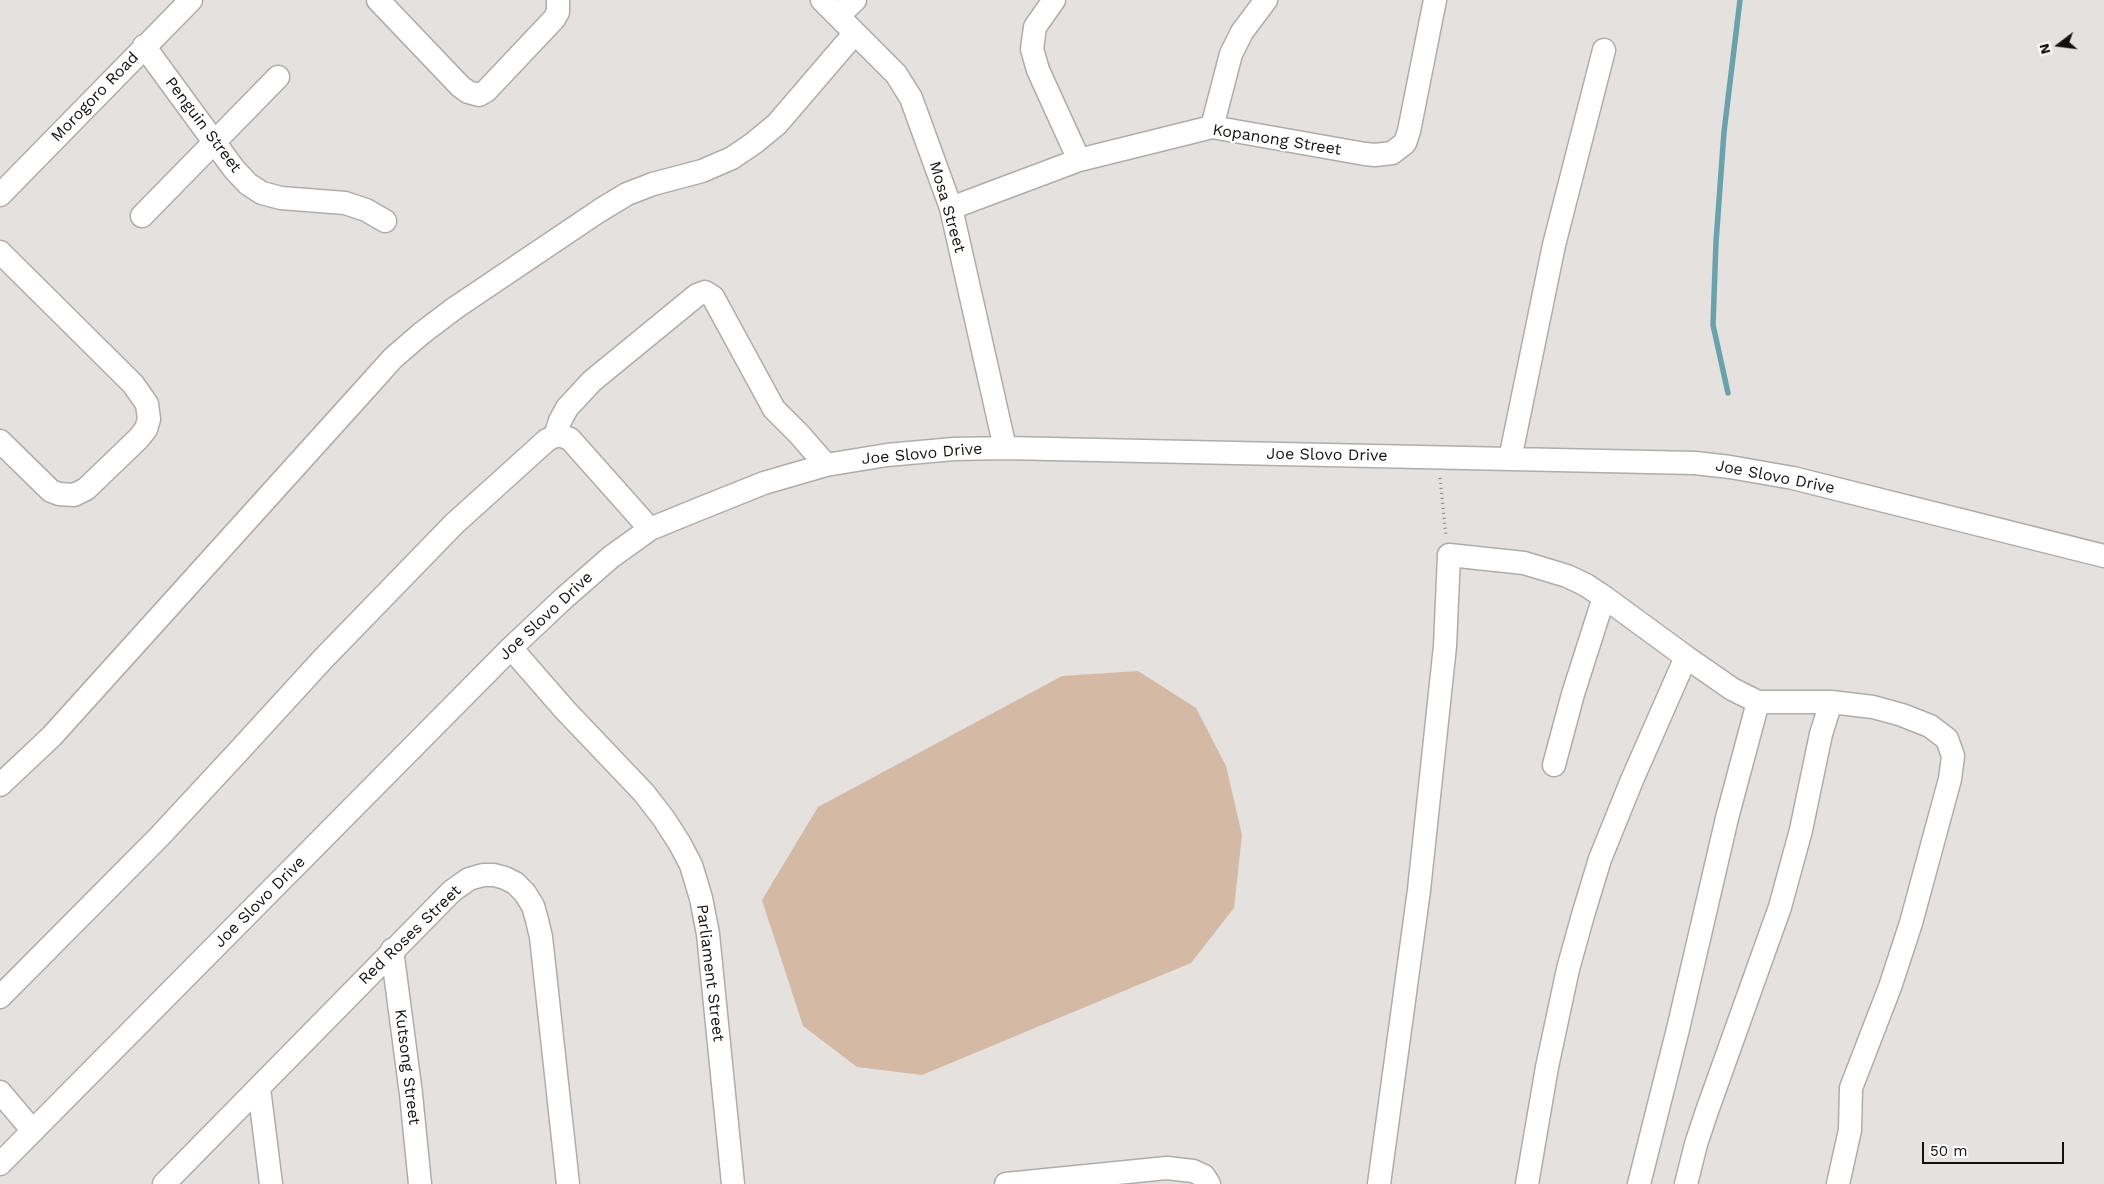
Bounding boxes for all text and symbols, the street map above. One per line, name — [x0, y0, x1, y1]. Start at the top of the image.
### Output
north arrow — [2034, 20, 2084, 70]
text: N — [2035, 42, 2054, 56]
street label: Morogoro Road — [47, 48, 143, 146]
street label: Penguin Street — [161, 73, 245, 177]
street label: Kopanong Street — [1211, 120, 1343, 160]
street label: Mosa Street — [925, 159, 969, 255]
street label: Joe Slovo Drive — [861, 439, 983, 469]
street label: Joe Slovo Drive — [1266, 444, 1388, 466]
street label: Joe Slovo Drive — [1714, 456, 1836, 498]
street label: Joe Slovo Drive — [495, 568, 597, 664]
street label: Joe Slovo Drive — [210, 852, 310, 952]
street label: Red Roses Street — [355, 881, 465, 989]
street label: Parliament Street — [692, 903, 728, 1043]
street label: Kutsong Street — [390, 1008, 424, 1126]
scale bar — [1924, 1132, 2066, 1164]
text: 50 m — [1930, 1142, 1967, 1160]

